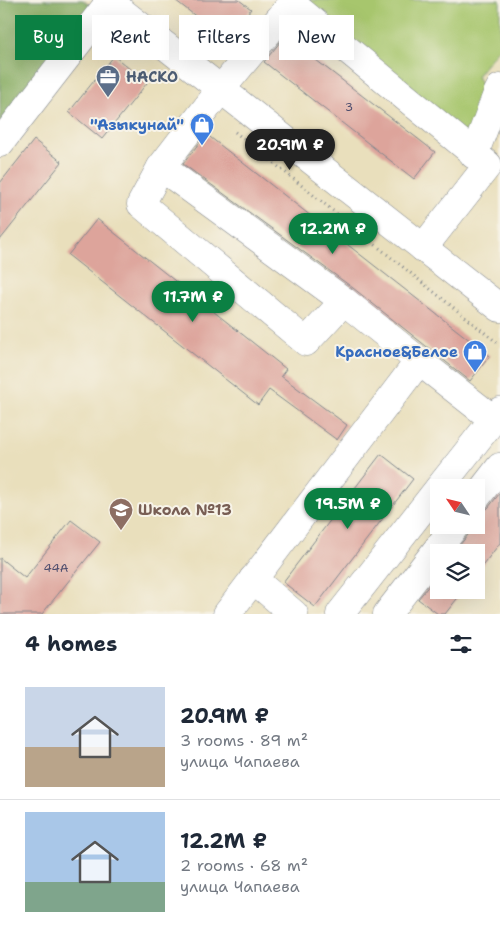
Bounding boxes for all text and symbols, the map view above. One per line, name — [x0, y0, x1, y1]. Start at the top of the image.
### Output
chip: Buy — [15, 15, 82, 60]
chip: Rent — [92, 15, 169, 60]
chip: Filters — [179, 15, 269, 60]
chip: New — [279, 15, 354, 60]
office icon: НАСКО — [95, 64, 121, 98]
place label: НАСКО — [126, 67, 178, 87]
house number: 3 — [345, 99, 353, 115]
shop icon: "Азыкунай" — [189, 112, 215, 146]
place label: "Азыкунай" — [90, 115, 184, 135]
pin: 20.9M ₽ — [244, 128, 336, 171]
text: 20.9M ₽ — [256, 134, 324, 155]
pin: 12.2M ₽ — [287, 212, 379, 255]
text: 12.2M ₽ — [300, 218, 366, 239]
pin: 11.7M ₽ — [147, 280, 239, 323]
text: 11.7M ₽ — [163, 286, 223, 307]
shop icon: Красное&Белое — [462, 339, 488, 373]
place label: Красное&Белое — [335, 342, 458, 362]
north arrow — [430, 479, 485, 534]
map controls — [430, 479, 485, 599]
pin: 19.5M ₽ — [302, 488, 394, 530]
text: 19.5M ₽ — [315, 493, 381, 514]
school or university icon: Школа №13 — [108, 497, 134, 531]
place label: Школа №13 — [138, 500, 232, 520]
button: layers — [430, 544, 485, 599]
house number: 44А — [43, 560, 69, 576]
text: 4 homes — [25, 630, 117, 658]
icon: filters — [447, 630, 475, 658]
text: 20.9M ₽ — [180, 702, 269, 730]
icon: home — [65, 707, 125, 767]
text: 3 rooms · 89 m² — [180, 730, 308, 751]
text: улица Чапаева — [180, 751, 300, 772]
text: 12.2M ₽ — [180, 827, 267, 855]
icon: home — [65, 832, 125, 892]
text: 2 rooms · 68 m² — [180, 855, 308, 876]
text: улица Чапаева — [180, 876, 300, 897]

